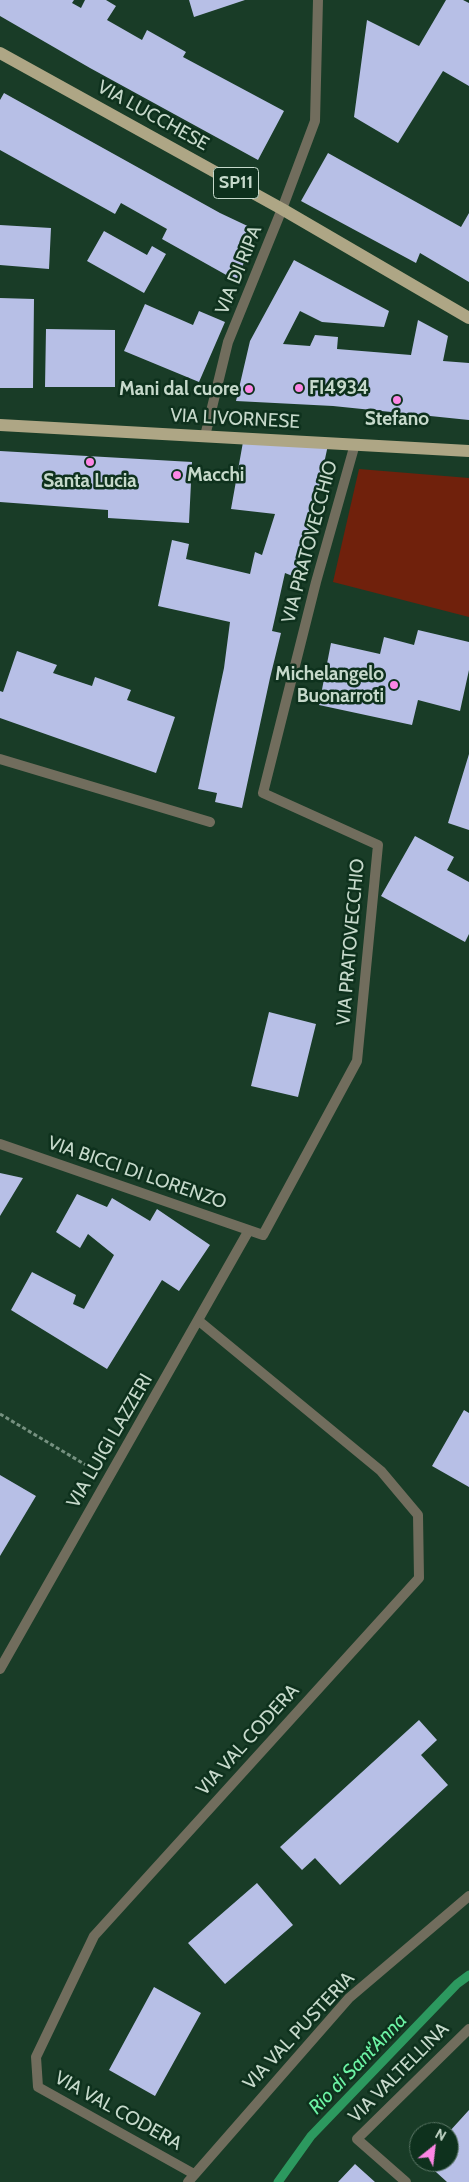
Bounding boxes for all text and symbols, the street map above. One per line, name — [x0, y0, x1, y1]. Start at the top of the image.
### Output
street label: VIA LUCCHESE — [93, 76, 213, 156]
road number: SP11 — [214, 168, 258, 198]
street label: VIA DI RIPA — [211, 222, 267, 318]
place label: FI4934 — [309, 377, 369, 399]
place label: Mani dal cuore — [119, 378, 239, 400]
marker: FI4934 — [293, 382, 305, 394]
marker: Mani dal cuore — [243, 383, 255, 395]
marker: Stefano — [391, 394, 403, 406]
street label: VIA LIVORNESE — [170, 404, 300, 434]
place label: Stefano — [365, 408, 429, 430]
marker: Santa Lucia — [84, 456, 96, 468]
street label: VIA PRATOVECCHIO — [277, 458, 343, 626]
place label: Macchi — [187, 464, 244, 486]
marker: Macchi — [171, 469, 183, 481]
place label: Santa Lucia — [43, 470, 137, 492]
place label: Michelangelo Buonarroti — [275, 663, 384, 707]
marker: Michelangelo Buonarroti — [388, 679, 400, 691]
street label: VIA PRATOVECCHIO — [332, 858, 370, 1026]
street label: VIA BICCI DI LORENZO — [45, 1132, 229, 1214]
street label: VIA LUIGI LAZZERI — [62, 1370, 158, 1512]
street label: VIA VAL CODERA — [192, 1680, 304, 1800]
street label: VIA VAL PUSTERIA — [239, 1967, 359, 2095]
water label: Rio di Sant'Anna — [304, 2009, 412, 2119]
street label: VIA VALTELLINA — [344, 2018, 454, 2128]
street label: VIA VAL CODERA — [50, 2067, 186, 2155]
north arrow — [409, 2122, 459, 2172]
text: N — [432, 2124, 449, 2145]

